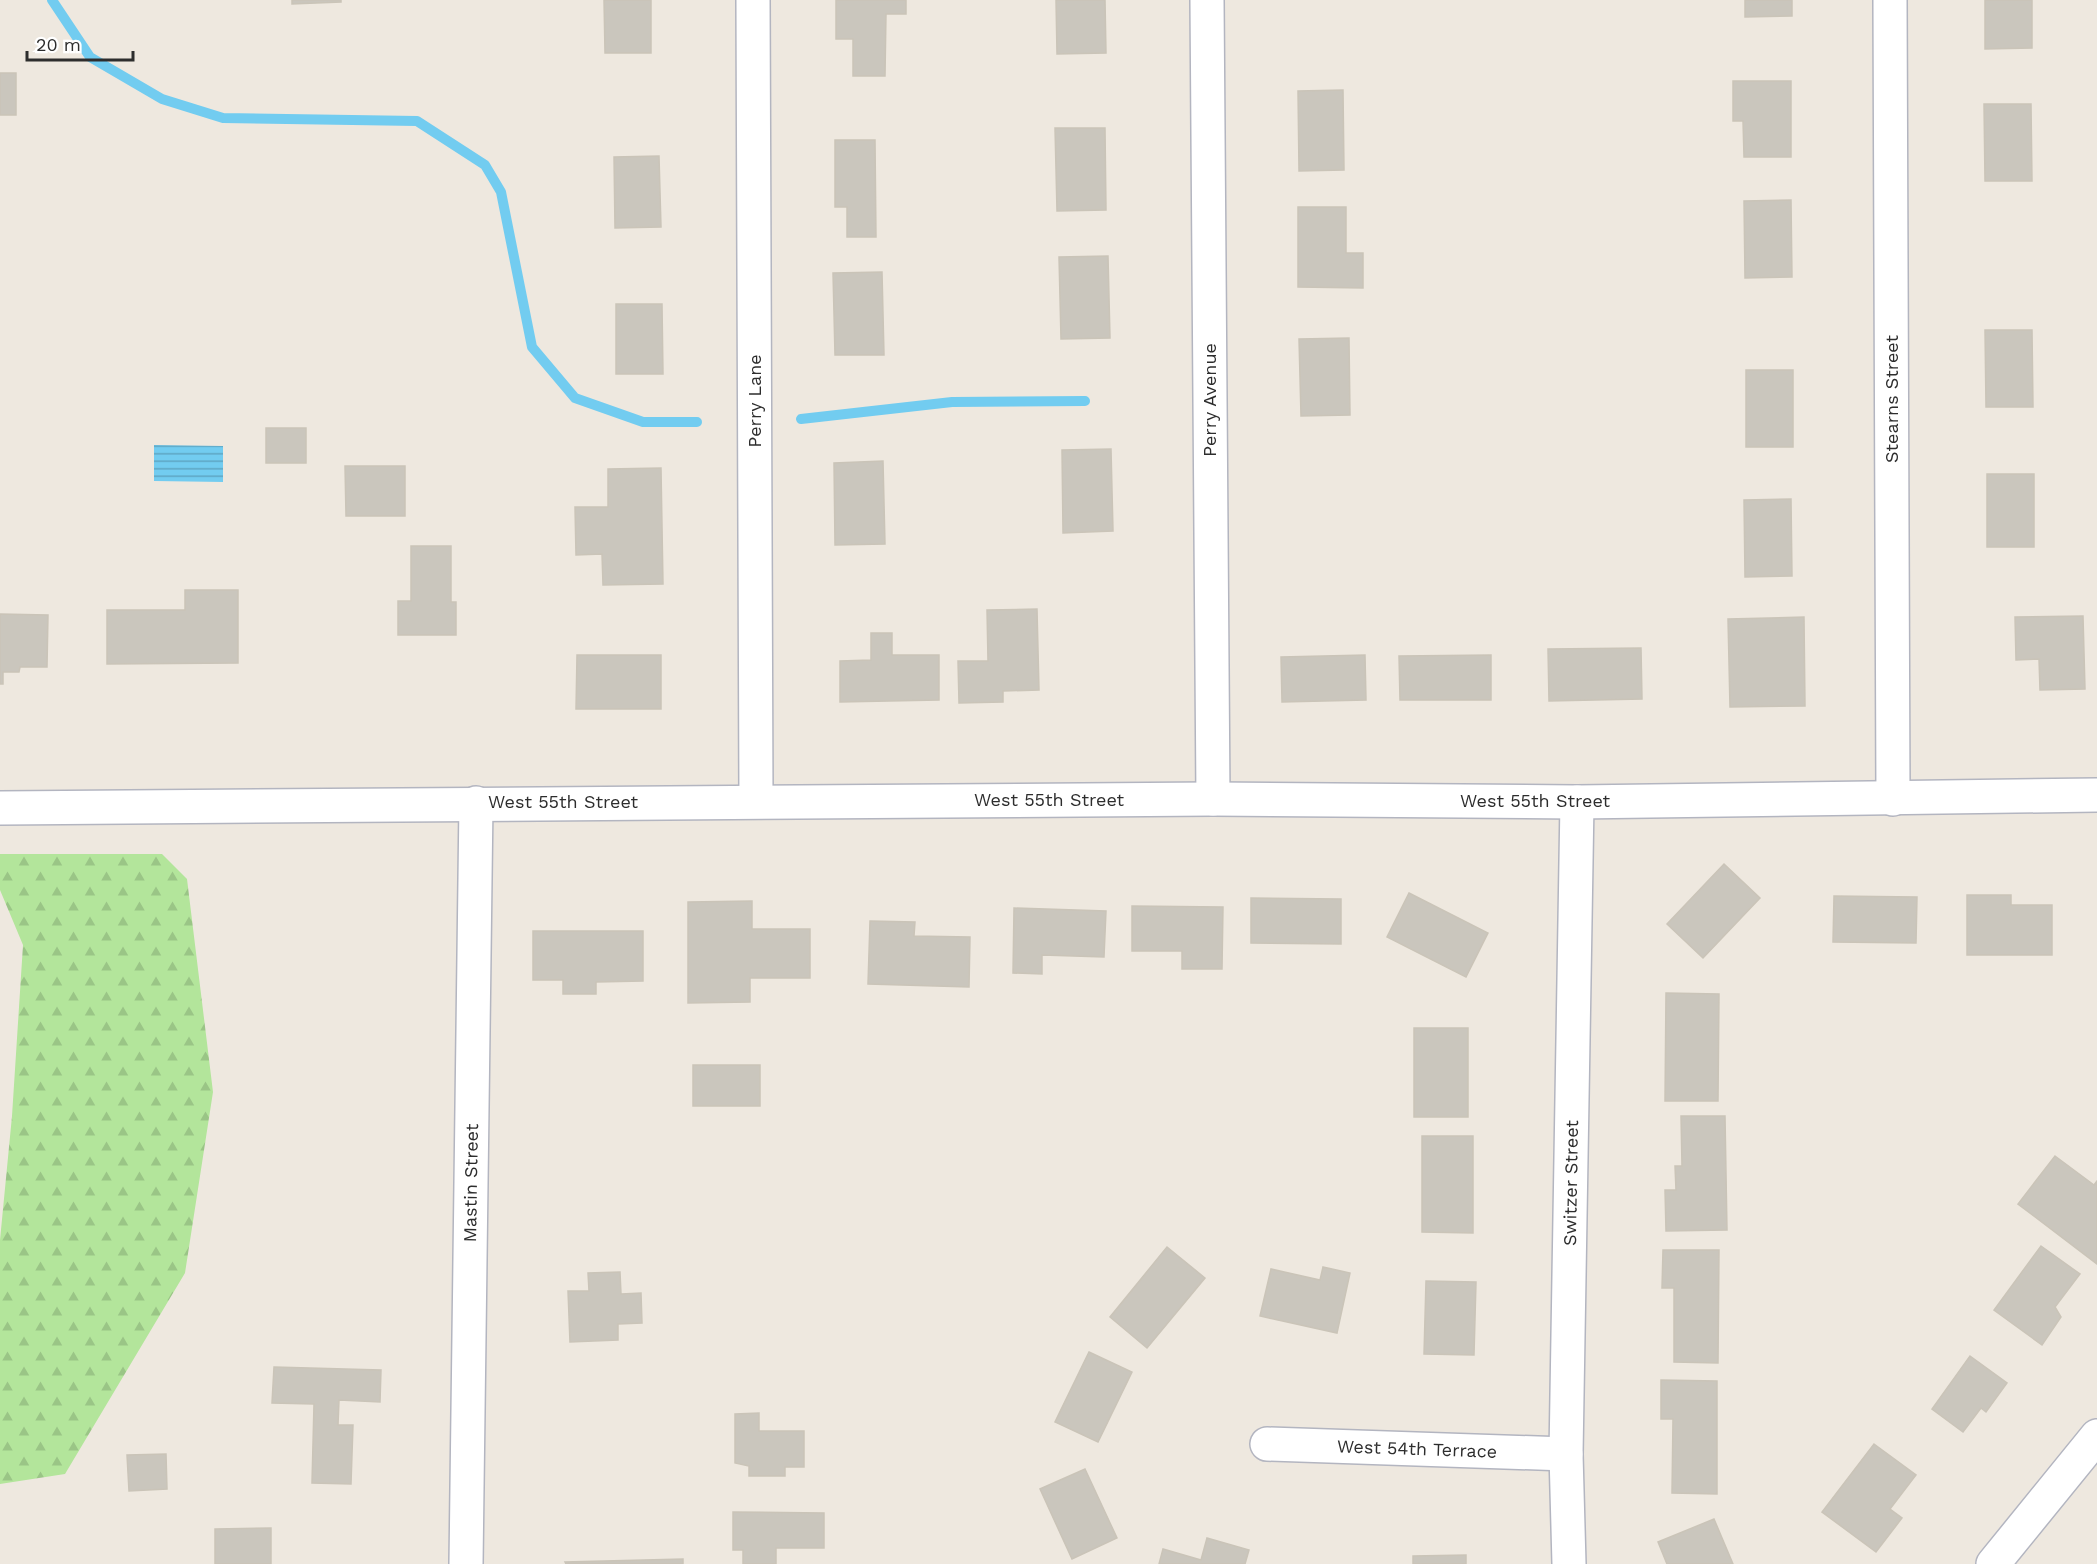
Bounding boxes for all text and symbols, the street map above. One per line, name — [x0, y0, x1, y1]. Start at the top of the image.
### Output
scale bar — [27, 24, 134, 62]
text: 20 m — [36, 34, 81, 55]
street label: Stearns Street — [1881, 335, 1902, 463]
street label: Perry Avenue — [1199, 343, 1220, 457]
street label: Perry Lane — [744, 354, 765, 448]
street label: West 55th Street — [974, 789, 1125, 810]
street label: West 55th Street — [1460, 790, 1611, 811]
street label: West 55th Street — [488, 791, 639, 812]
street label: Switzer Street — [1559, 1119, 1582, 1246]
street label: Mastin Street — [459, 1123, 482, 1243]
street label: West 54th Terrace — [1336, 1435, 1498, 1462]

